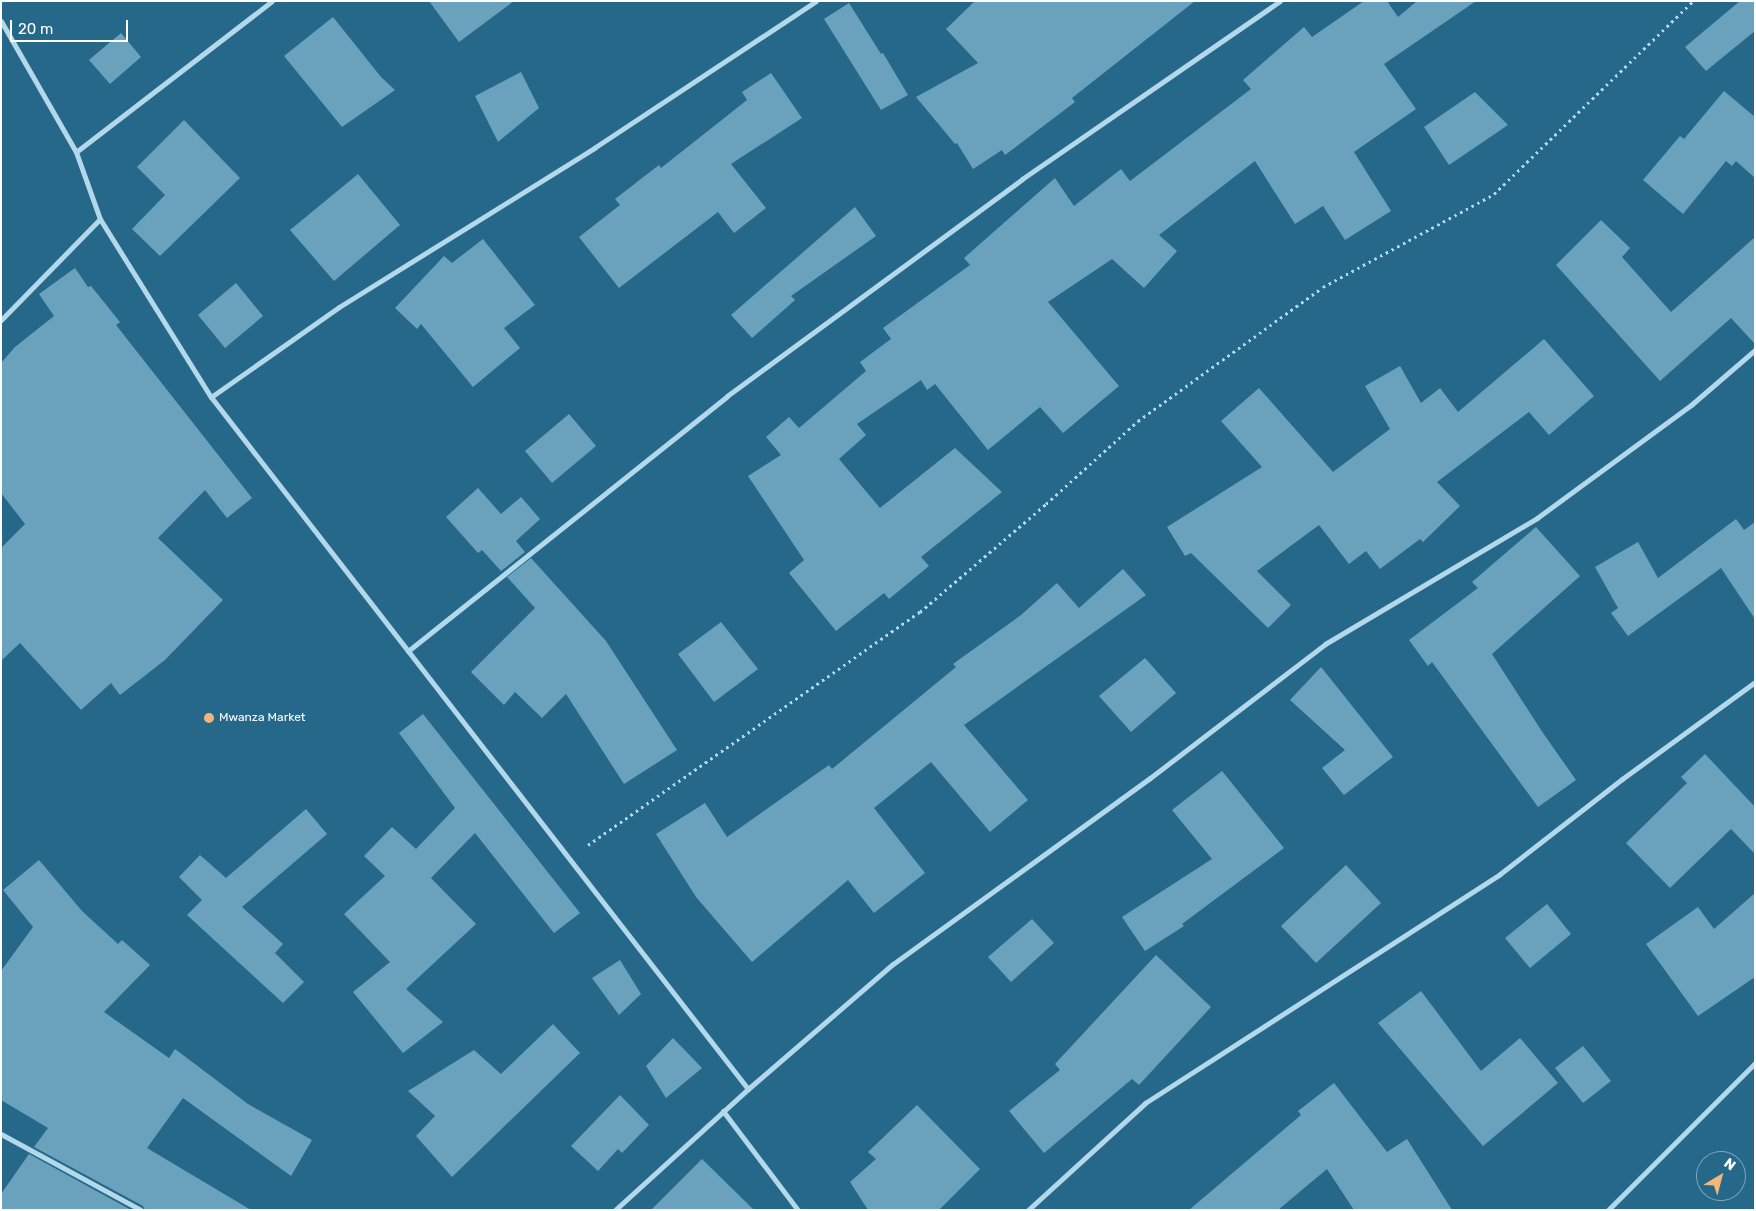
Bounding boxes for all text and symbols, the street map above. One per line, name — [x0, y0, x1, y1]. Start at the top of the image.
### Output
scale bar — [12, 10, 130, 42]
text: 20 m — [18, 20, 53, 38]
place label: Mwanza Market — [219, 711, 306, 725]
marker: Mwanza Market — [203, 712, 215, 724]
north arrow — [1696, 1151, 1746, 1201]
text: N — [1721, 1155, 1739, 1174]

